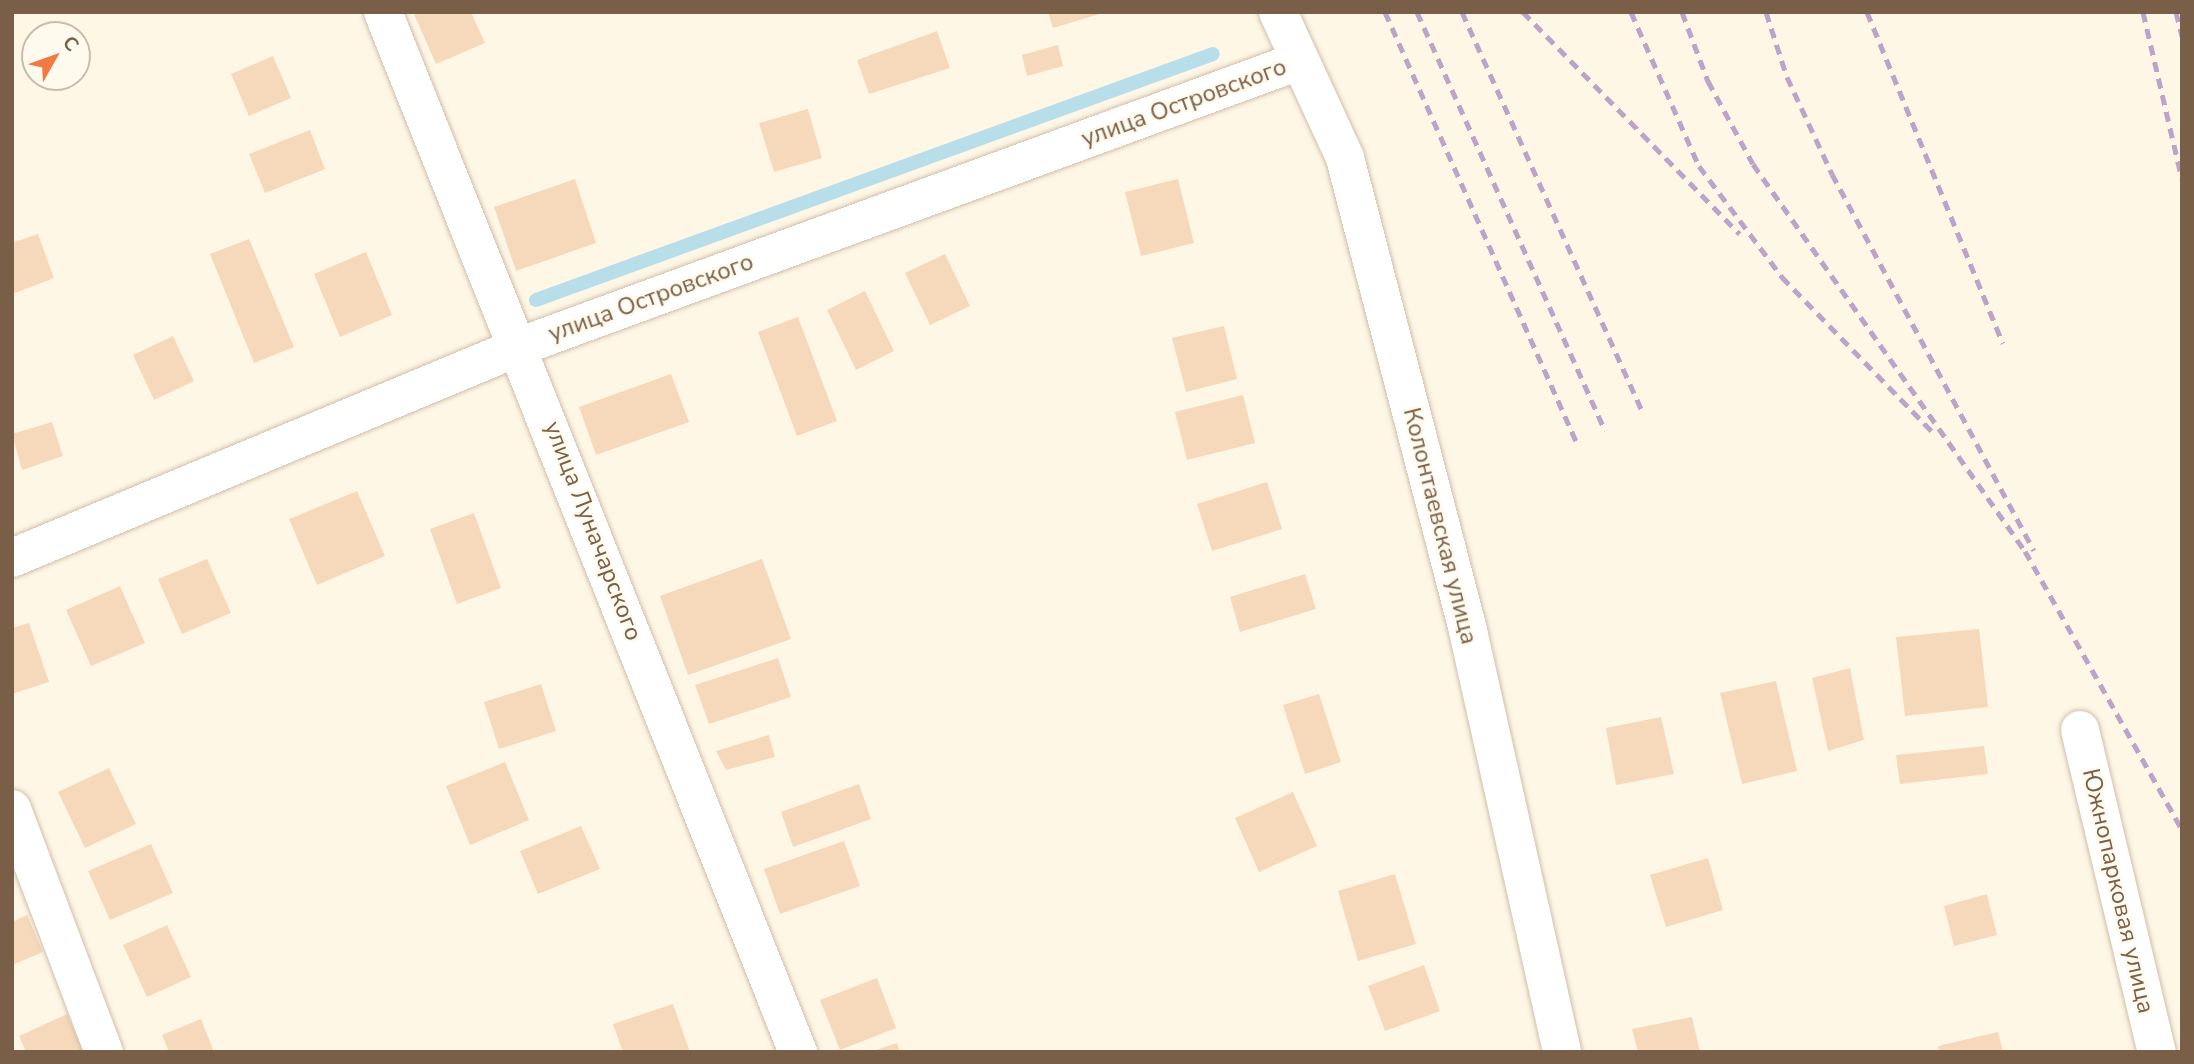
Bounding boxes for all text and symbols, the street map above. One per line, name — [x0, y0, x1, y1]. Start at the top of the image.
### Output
north arrow — [21, 21, 91, 91]
text: С — [56, 30, 85, 57]
street label: улица Островского — [1078, 53, 1290, 153]
street label: улица Островского — [545, 248, 757, 348]
street label: Колонтаевская улица — [1397, 405, 1483, 647]
street label: улица Луначарского — [538, 417, 648, 645]
street label: Южнопарковая улица — [2076, 766, 2160, 1016]

